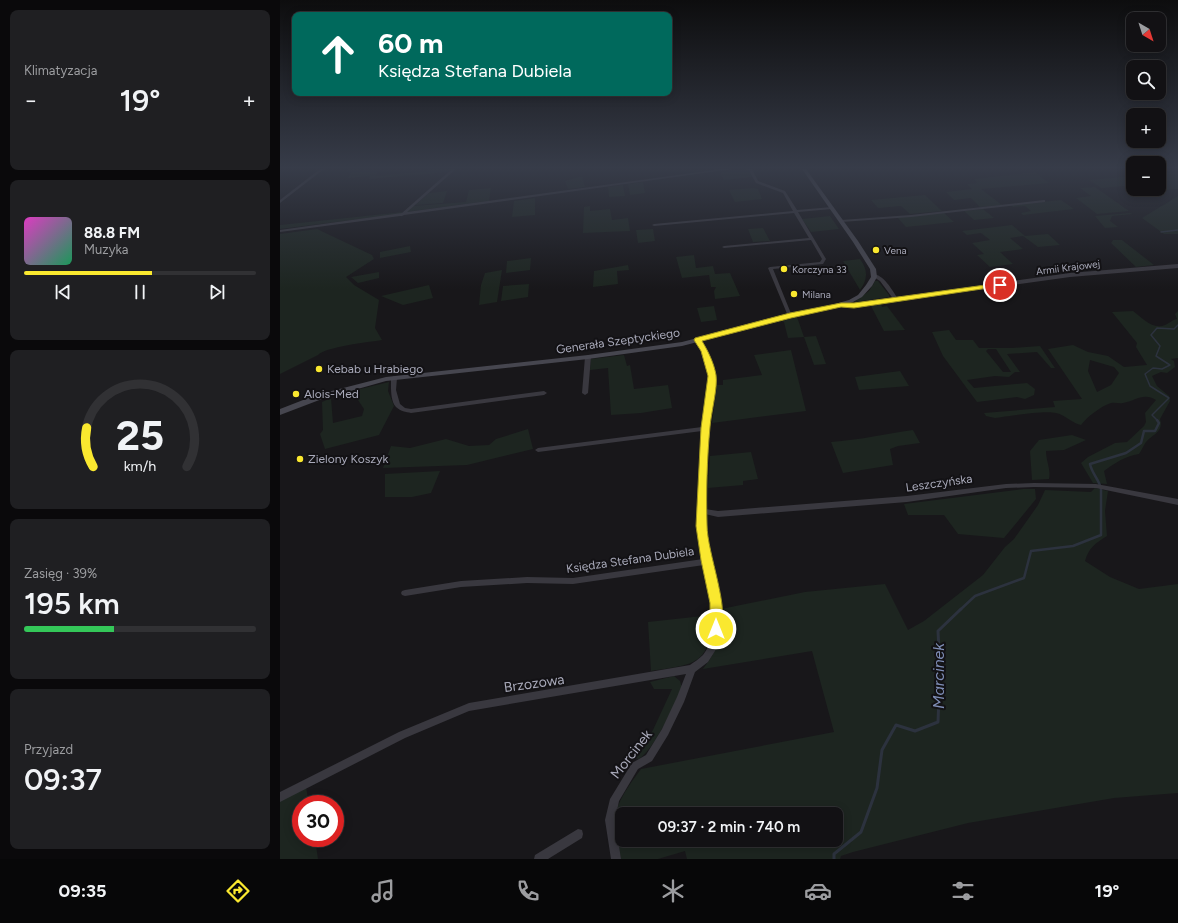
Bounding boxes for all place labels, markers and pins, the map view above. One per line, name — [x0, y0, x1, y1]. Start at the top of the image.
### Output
place label: Vena — [884, 244, 907, 257]
marker: Vena — [871, 245, 881, 255]
place label: Korczyna 33 — [792, 263, 847, 276]
marker: Korczyna 33 — [779, 264, 789, 274]
pin — [983, 268, 1017, 302]
place label: Milana — [802, 288, 831, 301]
marker: Milana — [789, 289, 799, 299]
place label: Kebab u Hrabiego — [327, 362, 423, 376]
marker: Kebab u Hrabiego — [314, 364, 324, 374]
place label: Alois-Med — [304, 387, 359, 401]
marker: Alois-Med — [291, 389, 301, 399]
place label: Zielony Koszyk — [308, 452, 388, 466]
marker: Zielony Koszyk — [295, 454, 305, 464]

